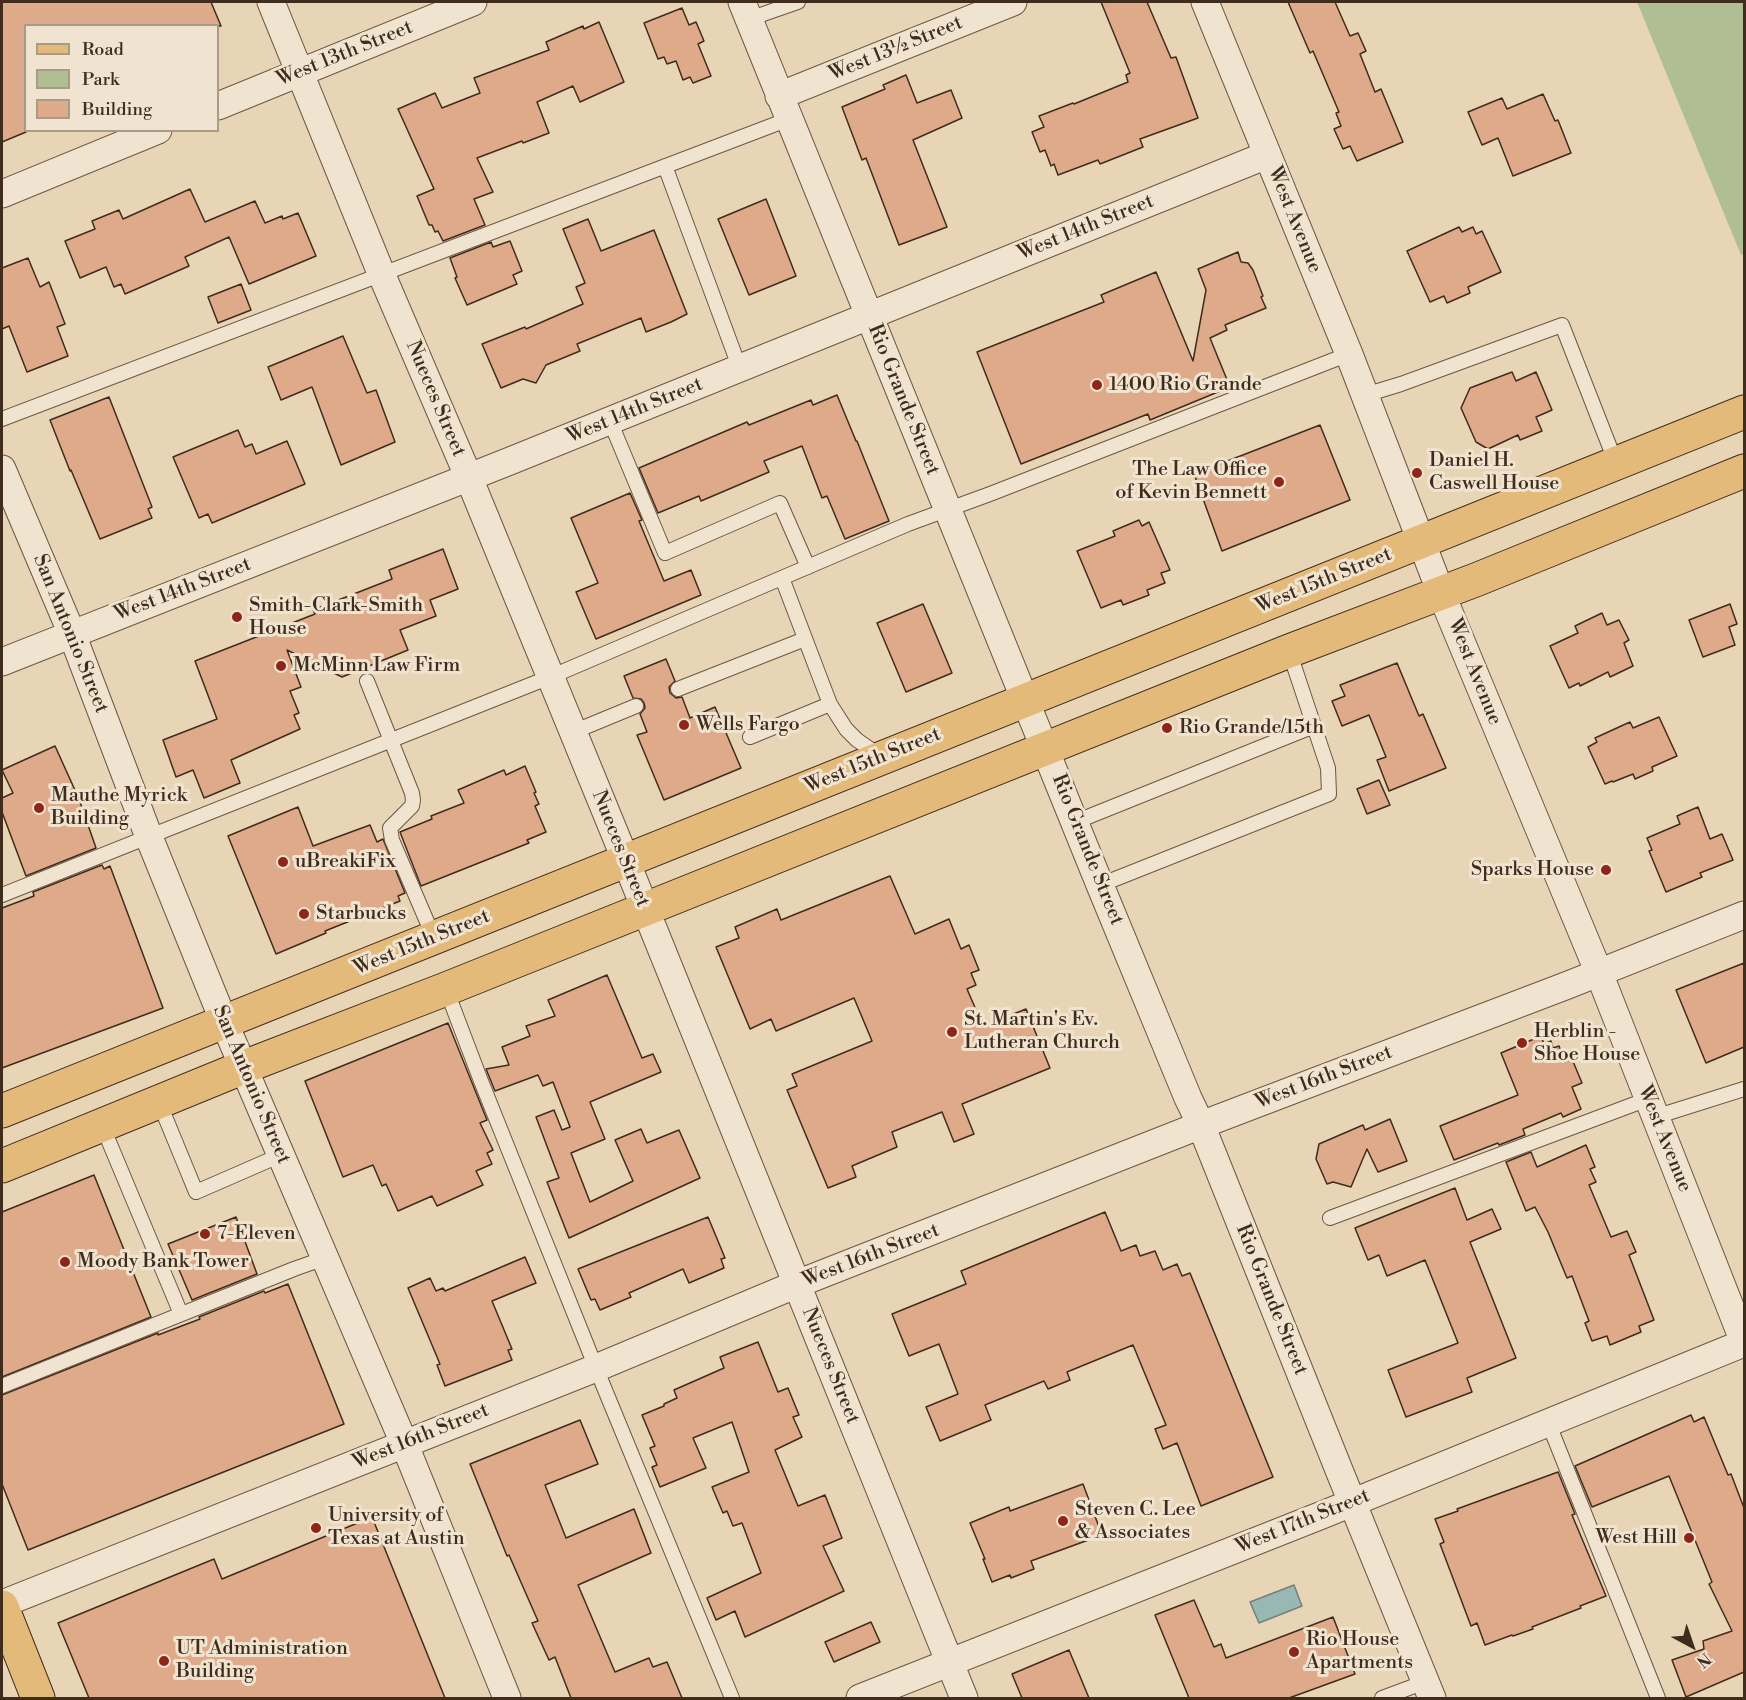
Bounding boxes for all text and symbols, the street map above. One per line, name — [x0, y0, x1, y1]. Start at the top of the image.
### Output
street label: West 13½ Street — [826, 11, 966, 87]
street label: West 13th Street — [274, 16, 416, 92]
legend — [24, 24, 219, 132]
text: Road — [82, 38, 124, 61]
text: Park — [82, 68, 119, 91]
text: Building — [82, 98, 152, 121]
street label: West Avenue — [1262, 163, 1326, 277]
street label: West 14th Street — [1015, 190, 1157, 266]
street label: Rio Grande Street — [862, 321, 944, 479]
street label: Nueces Street — [400, 337, 470, 461]
street label: West 14th Street — [564, 373, 706, 449]
place label: 1400 Rio Grande — [1109, 373, 1262, 397]
marker: 1400 Rio Grande — [1090, 378, 1104, 392]
place label: Daniel H. Caswell House — [1429, 449, 1559, 496]
place label: The Law Office of Kevin Bennett — [1115, 458, 1267, 505]
marker: Daniel H. Caswell House — [1410, 466, 1424, 480]
marker: The Law Office of Kevin Bennett — [1272, 475, 1286, 489]
street label: West 15th Street — [1253, 543, 1395, 619]
street label: San Antonio Street — [27, 551, 113, 717]
street label: West 14th Street — [111, 553, 255, 627]
place label: Smith-Clark-Smith House — [249, 594, 423, 641]
marker: Smith-Clark-Smith House — [230, 610, 244, 624]
street label: West Avenue — [1442, 615, 1506, 729]
place label: McMinn Law Firm — [293, 654, 460, 678]
marker: McMinn Law Firm — [274, 659, 288, 673]
place label: Wells Fargo — [696, 713, 800, 737]
place label: Rio Grande/15th — [1179, 716, 1324, 740]
marker: Wells Fargo — [677, 718, 691, 732]
marker: Rio Grande/15th — [1160, 721, 1174, 735]
street label: West 15th Street — [802, 723, 944, 799]
street label: Rio Grande Street — [1046, 771, 1128, 929]
place label: Mauthe Myrick Building — [51, 784, 187, 831]
street label: Nueces Street — [586, 787, 654, 911]
marker: Mauthe Myrick Building — [32, 801, 46, 815]
place label: uBreakiFix — [295, 850, 396, 874]
marker: uBreakiFix — [276, 855, 290, 869]
place label: Sparks House — [1471, 858, 1594, 882]
marker: Sparks House — [1599, 863, 1613, 877]
place label: Starbucks — [316, 902, 406, 926]
street label: West 15th Street — [351, 905, 493, 981]
marker: Starbucks — [297, 907, 311, 921]
street label: San Antonio Street — [207, 1002, 295, 1168]
place label: St. Martin's Ev. Lutheran Church — [964, 1008, 1120, 1055]
place label: Herblin - Shoe House — [1534, 1020, 1640, 1067]
marker: St. Martin's Ev. Lutheran Church — [945, 1025, 959, 1039]
marker: Herblin - Shoe House — [1515, 1036, 1529, 1050]
street label: West 16th Street — [1252, 1041, 1396, 1115]
street label: West Avenue — [1632, 1082, 1696, 1196]
street label: West 16th Street — [799, 1219, 943, 1293]
street label: Rio Grande Street — [1230, 1221, 1312, 1379]
place label: 7-Eleven — [217, 1222, 296, 1246]
marker: 7-Eleven — [198, 1227, 212, 1241]
place label: Moody Bank Tower — [77, 1250, 249, 1274]
marker: Moody Bank Tower — [58, 1255, 72, 1269]
street label: Nueces Street — [796, 1304, 864, 1428]
street label: West 16th Street — [349, 1399, 493, 1475]
street label: West 17th Street — [1232, 1484, 1374, 1560]
place label: Steven C. Lee & Associates — [1075, 1498, 1196, 1545]
place label: University of Texas at Austin — [328, 1504, 465, 1551]
marker: Steven C. Lee & Associates — [1056, 1514, 1070, 1528]
marker: University of Texas at Austin — [309, 1521, 323, 1535]
place label: West Hill — [1595, 1526, 1677, 1550]
marker: West Hill — [1682, 1531, 1696, 1545]
north arrow — [1662, 1616, 1722, 1676]
place label: Rio House Apartments — [1306, 1628, 1413, 1675]
place label: UT Administration Building — [176, 1637, 348, 1684]
marker: Rio House Apartments — [1287, 1645, 1301, 1659]
text: N — [1692, 1648, 1715, 1672]
marker: UT Administration Building — [157, 1654, 171, 1668]

